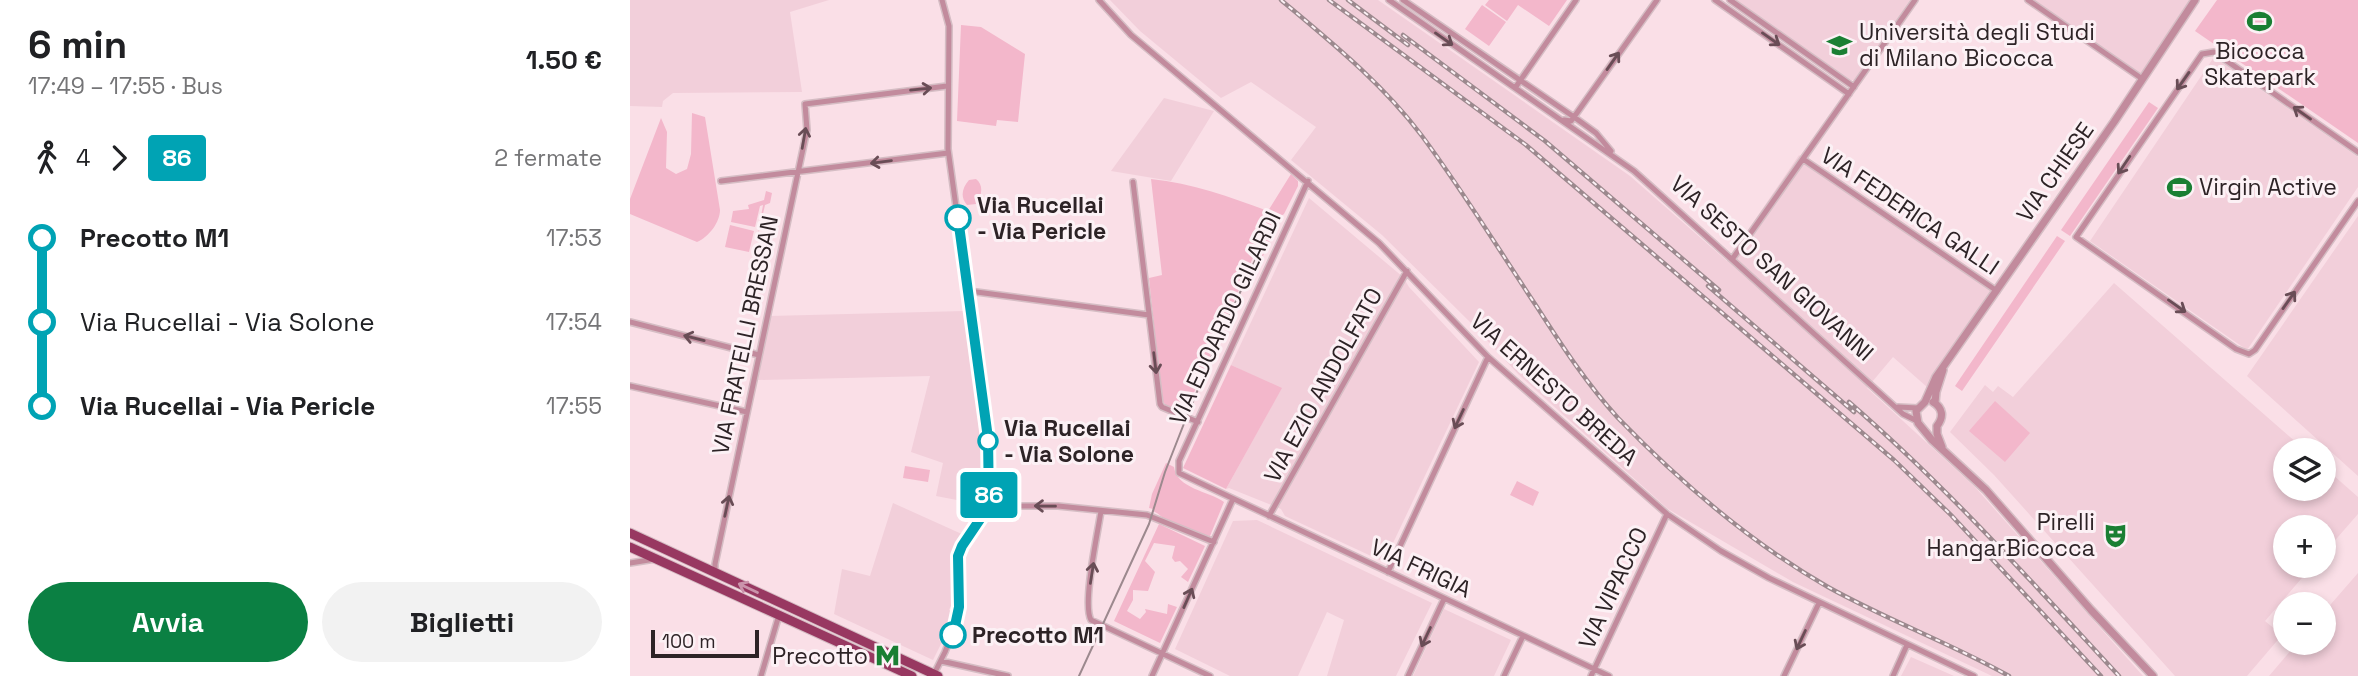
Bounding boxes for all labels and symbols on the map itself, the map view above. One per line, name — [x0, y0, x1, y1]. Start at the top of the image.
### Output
sports icon: Bicocca Skatepark — [2246, 7, 2274, 35]
place label: Università degli Studi di Milano Bicocca — [1859, 17, 2095, 73]
school or university icon: Università degli Studi di Milano Bicocca — [1825, 31, 1853, 59]
one-way arrow — [1434, 32, 1453, 47]
one-way arrow — [1761, 32, 1780, 46]
place label: Bicocca Skatepark — [2204, 36, 2316, 92]
one-way arrow — [1606, 52, 1620, 71]
one-way arrow — [2176, 71, 2190, 91]
one-way arrow — [909, 83, 932, 96]
one-way arrow — [2293, 106, 2312, 120]
street label: VIA CHIESE — [2010, 116, 2100, 228]
one-way arrow — [798, 127, 811, 150]
street label: VIA FEDERICA GALLI — [1815, 140, 2005, 282]
one-way arrow — [870, 155, 893, 168]
one-way arrow — [2117, 155, 2131, 175]
street label: VIA SESTO SAN GIOVANNI — [1664, 169, 1880, 367]
place label: Virgin Active — [2199, 172, 2337, 202]
sports icon: Virgin Active — [2165, 173, 2193, 201]
place label: Via Rucellai - Via Pericle — [977, 190, 1106, 246]
marker: Via Rucellai - Via Pericle — [945, 205, 971, 231]
street label: VIA EDOARDO GILARDI — [1162, 206, 1288, 430]
street label: VIA FRATELLI BRESSAN — [705, 213, 785, 457]
street label: VIA EZIO ANDOLFATO — [1257, 282, 1389, 488]
one-way arrow — [2282, 291, 2296, 310]
one-way arrow — [2167, 299, 2186, 313]
street label: VIA ERNESTO BREDA — [1464, 306, 1644, 472]
one-way arrow — [684, 331, 706, 344]
one-way arrow — [1148, 351, 1161, 374]
one-way arrow — [1452, 408, 1465, 429]
place label: Via Rucellai - Via Solone — [1004, 413, 1134, 469]
marker: Via Rucellai - Via Solone — [978, 431, 998, 451]
line badge: 86 — [958, 472, 1020, 518]
one-way arrow — [721, 495, 734, 518]
one-way arrow — [1034, 499, 1057, 513]
place label: Pirelli HangarBicocca — [1926, 507, 2095, 563]
theatre icon: Pirelli HangarBicocca — [2101, 521, 2129, 549]
street label: VIA VIPACCO — [1572, 522, 1654, 654]
street label: VIA FRIGIA — [1366, 532, 1476, 604]
one-way arrow — [1086, 562, 1099, 585]
one-way arrow — [738, 581, 759, 594]
one-way arrow — [1182, 588, 1195, 609]
place label: Precotto M1 — [972, 620, 1104, 650]
marker: Precotto M1 — [940, 622, 966, 648]
one-way arrow — [1419, 626, 1432, 647]
scale bar — [651, 627, 760, 659]
one-way arrow — [1794, 629, 1808, 650]
place label: Precotto — [772, 641, 868, 671]
metro station icon: Precotto — [874, 642, 902, 670]

